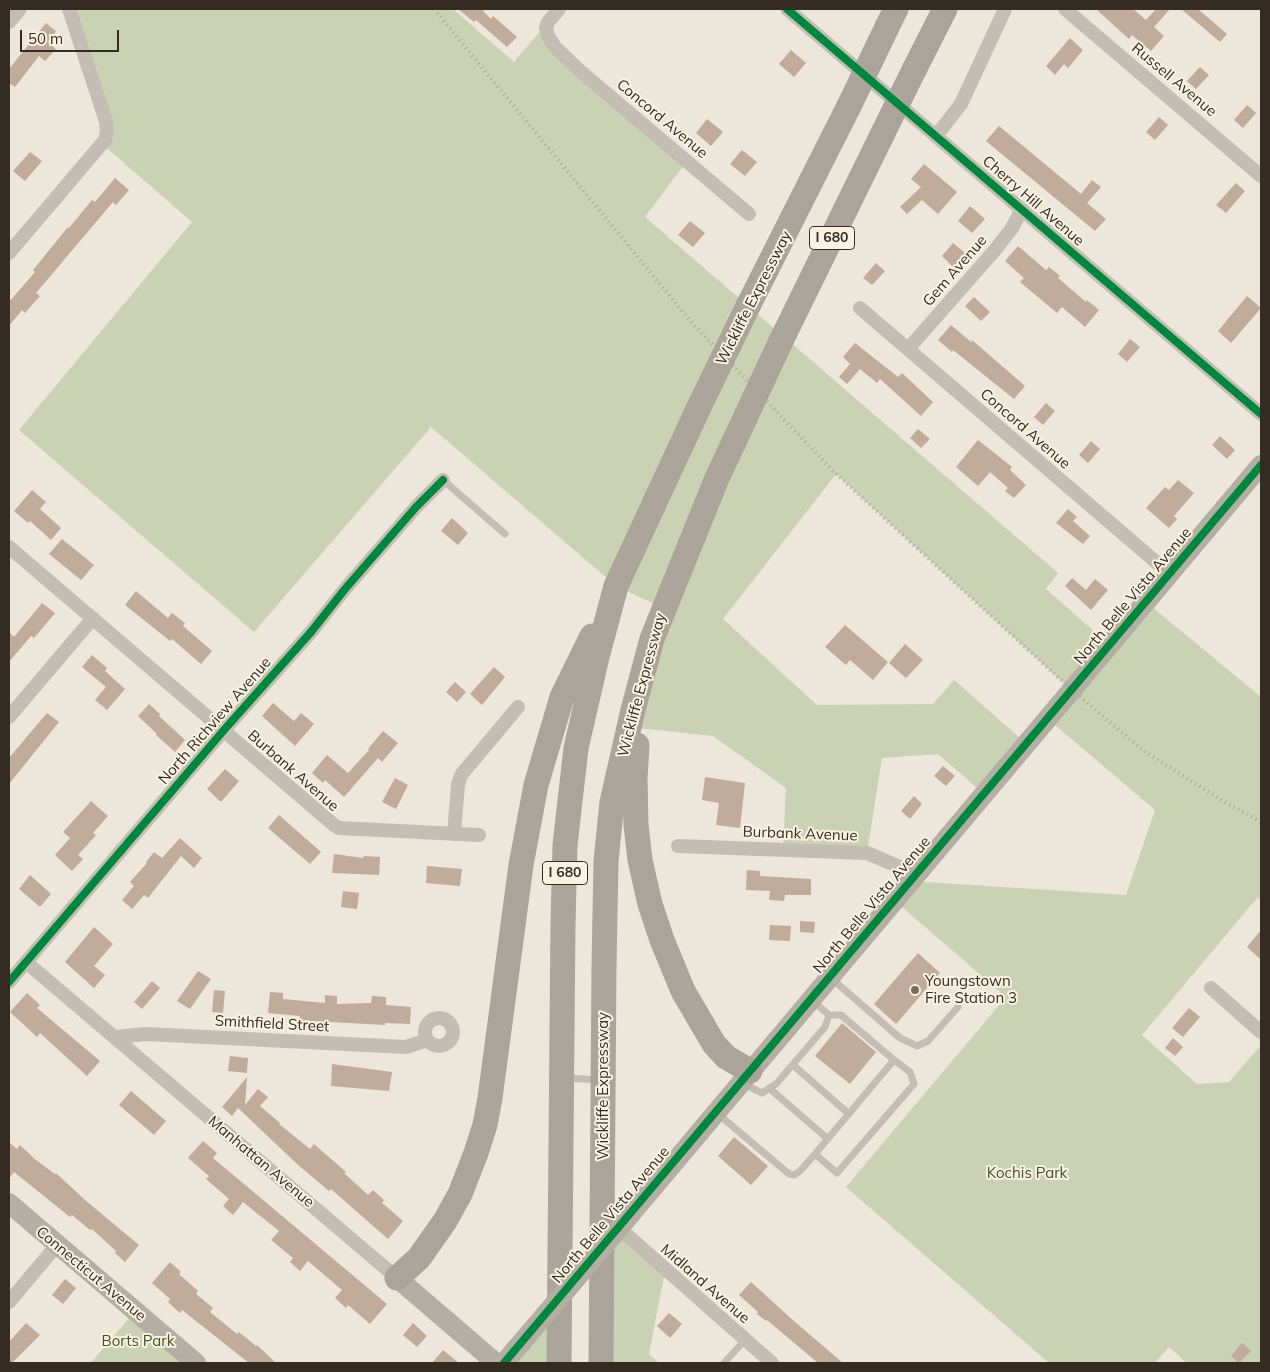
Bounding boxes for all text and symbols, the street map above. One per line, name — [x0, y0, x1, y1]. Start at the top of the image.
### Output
scale bar — [22, 20, 121, 52]
text: 50 m — [28, 29, 63, 48]
street label: Russell Avenue — [1128, 39, 1220, 121]
street label: Concord Avenue — [613, 76, 711, 162]
street label: Cherry Hill Avenue — [978, 152, 1088, 250]
road number: I 680 — [810, 227, 854, 250]
street label: Wickliffe Expressway — [712, 228, 796, 368]
street label: Gem Avenue — [919, 232, 991, 310]
street label: Concord Avenue — [976, 385, 1074, 473]
street label: North Belle Vista Avenue — [1071, 524, 1195, 668]
street label: Wickliffe Expressway — [614, 611, 670, 759]
street label: North Richview Avenue — [155, 654, 275, 788]
street label: Burbank Avenue — [244, 726, 342, 816]
street label: Burbank Avenue — [742, 823, 858, 845]
street label: North Belle Vista Avenue — [810, 833, 934, 977]
road number: I 680 — [542, 861, 588, 884]
place label: Youngstown Fire Station 3 — [925, 972, 1017, 1007]
marker: Youngstown Fire Station 3 — [909, 984, 921, 996]
street label: Smithfield Street — [214, 1012, 330, 1036]
street label: Wickliffe Expressway — [594, 1012, 612, 1160]
street label: Manhattan Avenue — [204, 1112, 318, 1212]
street label: North Belle Vista Avenue — [549, 1143, 673, 1287]
park label: Kochis Park — [987, 1164, 1067, 1182]
street label: Connecticut Avenue — [32, 1223, 150, 1325]
street label: Midland Avenue — [657, 1240, 753, 1328]
park label: Borts Park — [102, 1332, 174, 1350]

